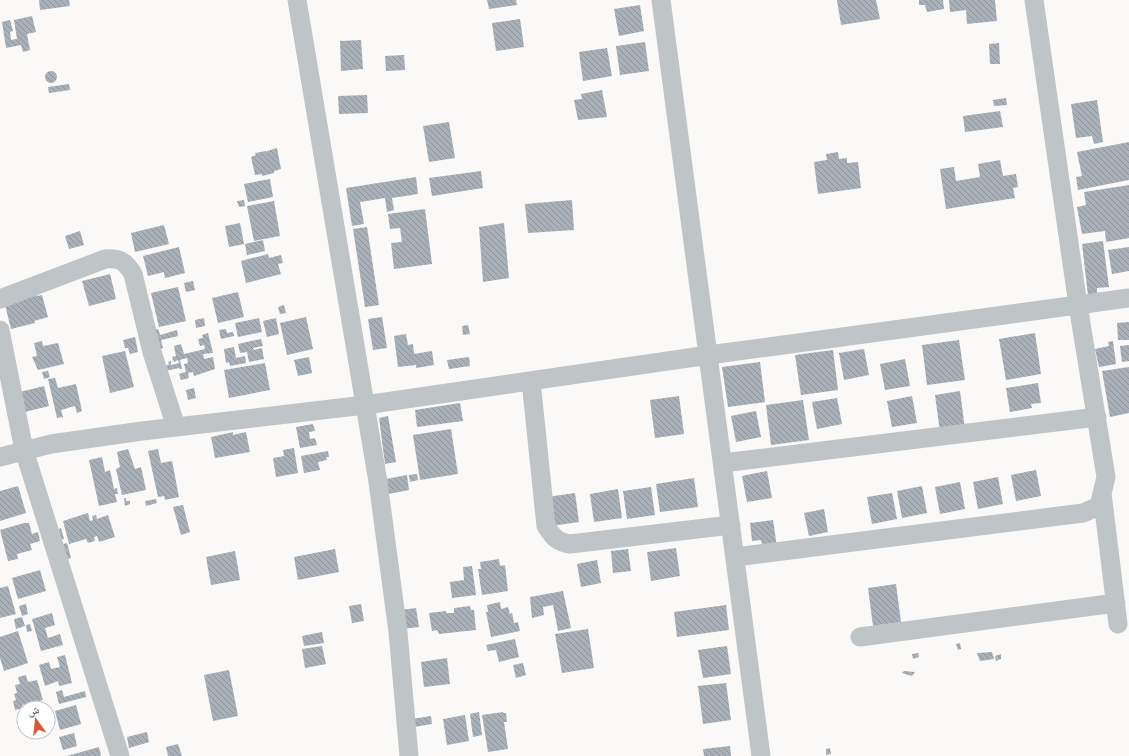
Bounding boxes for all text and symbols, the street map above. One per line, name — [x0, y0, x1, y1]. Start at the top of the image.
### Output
north arrow — [16, 700, 56, 740]
text: ش — [26, 703, 41, 720]

